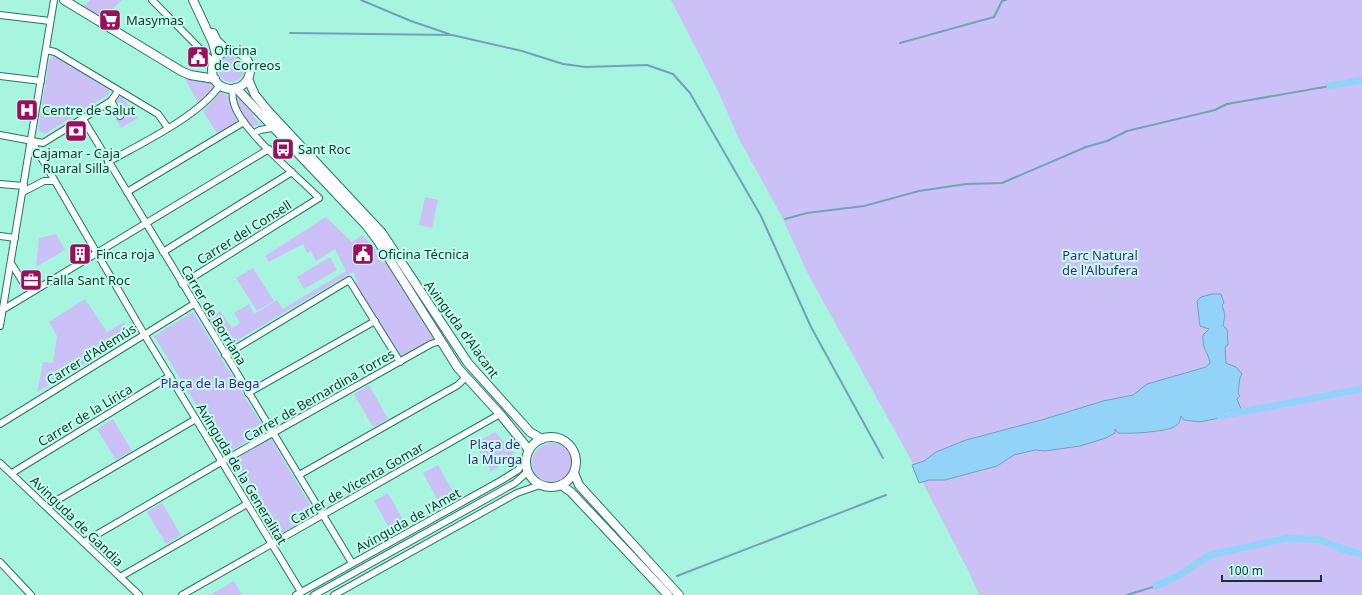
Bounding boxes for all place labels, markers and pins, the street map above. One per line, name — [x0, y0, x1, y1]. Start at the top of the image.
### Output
supermarket icon: Masymas — [97, 7, 123, 33]
place label: Masymas — [126, 11, 184, 29]
place label: Oficina de Correos — [214, 41, 281, 74]
public building icon: Oficina de Correos — [185, 44, 211, 70]
hospital icon: Centre de Salut — [14, 97, 40, 123]
place label: Centre de Salut — [42, 101, 136, 119]
bank icon: Cajamar - Caja Ruaral Silla — [63, 118, 89, 144]
bus stop icon: Sant Roc — [270, 136, 296, 162]
place label: Sant Roc — [298, 140, 351, 158]
place label: Cajamar - Caja Ruaral Silla — [32, 144, 120, 177]
building icon: Finca roja — [67, 241, 93, 267]
public building icon: Oficina Técnica — [350, 241, 376, 267]
place label: Finca roja — [96, 245, 155, 263]
place label: Oficina Técnica — [378, 245, 469, 263]
office icon: Falla Sant Roc — [18, 267, 44, 293]
place label: Falla Sant Roc — [46, 271, 130, 289]

